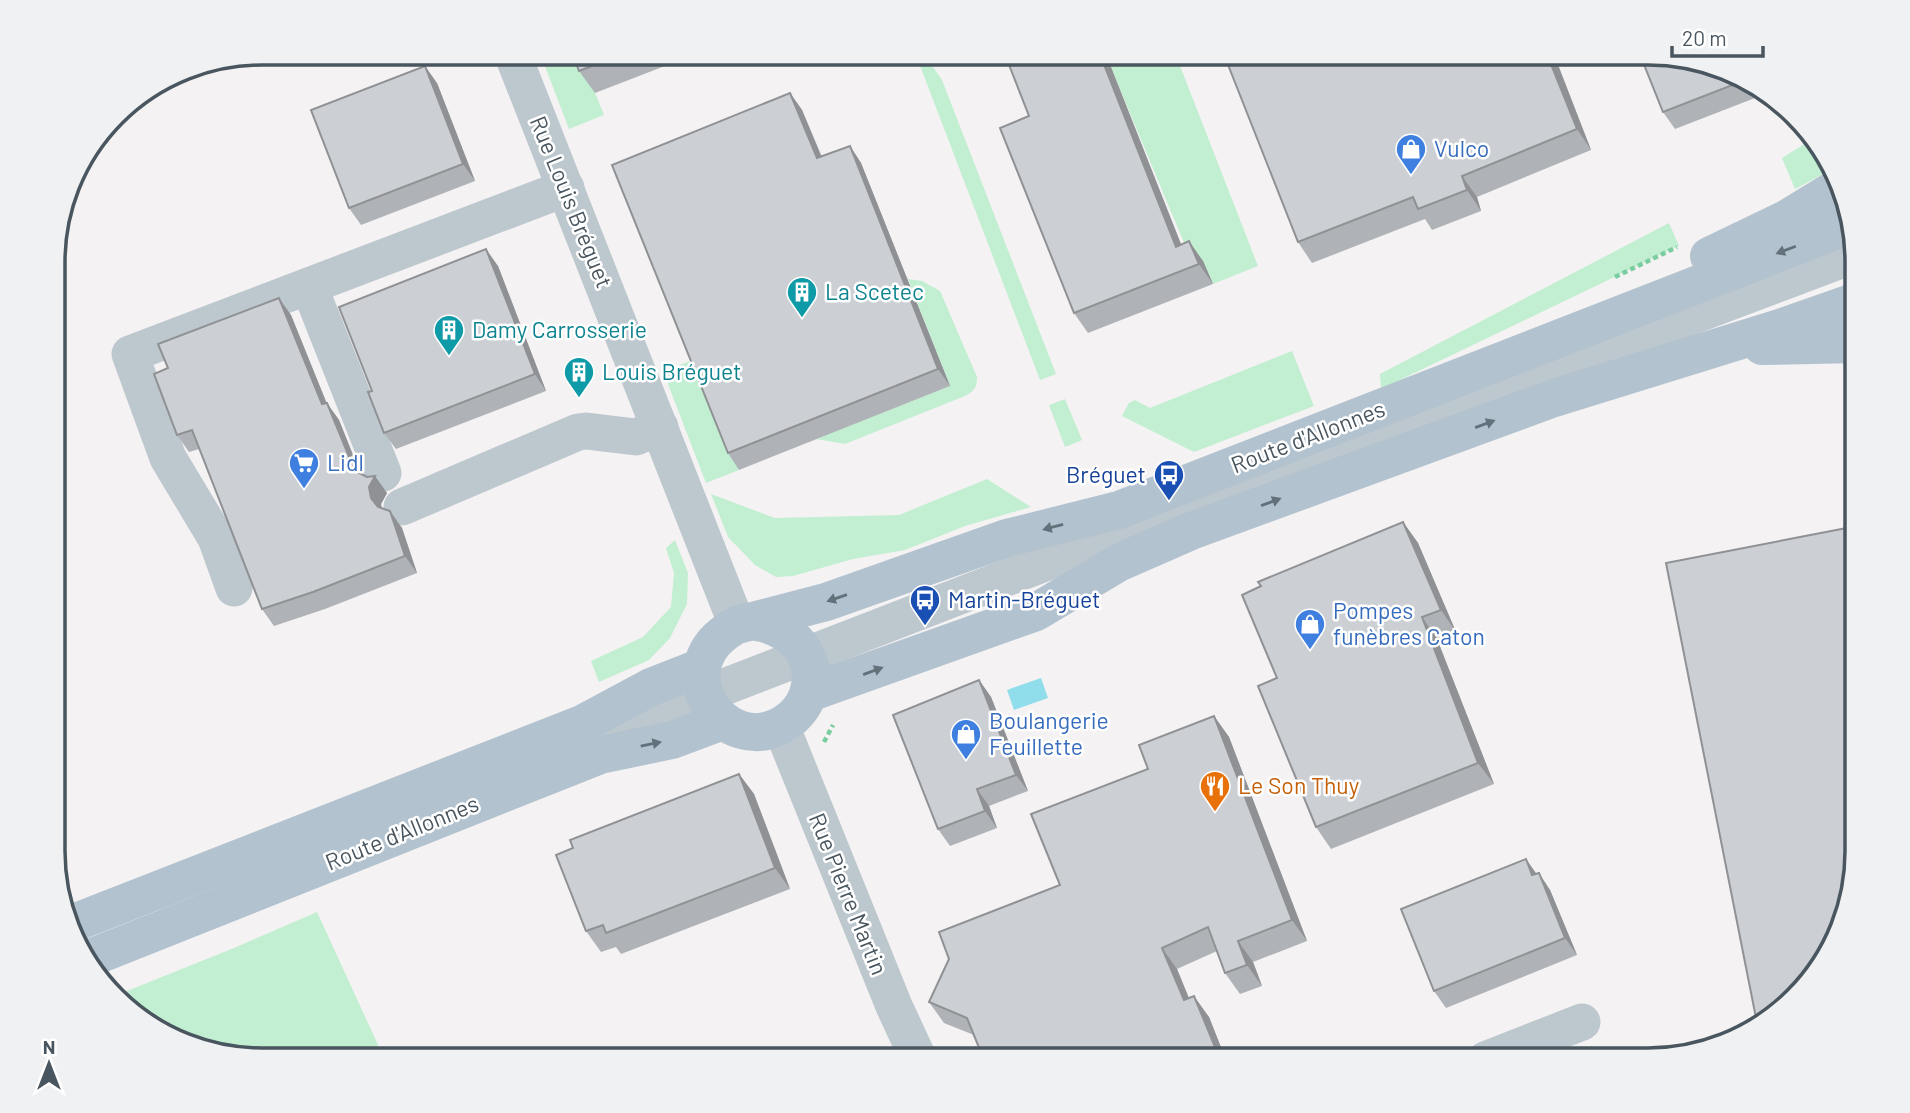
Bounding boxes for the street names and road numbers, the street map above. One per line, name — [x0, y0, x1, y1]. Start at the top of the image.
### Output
street label: Rue Louis Bréguet — [525, 112, 619, 292]
street label: Route d'Allonnes — [1227, 394, 1389, 478]
street label: Route d'Allonnes — [321, 789, 482, 876]
street label: Rue Pierre Martin — [804, 809, 894, 979]

